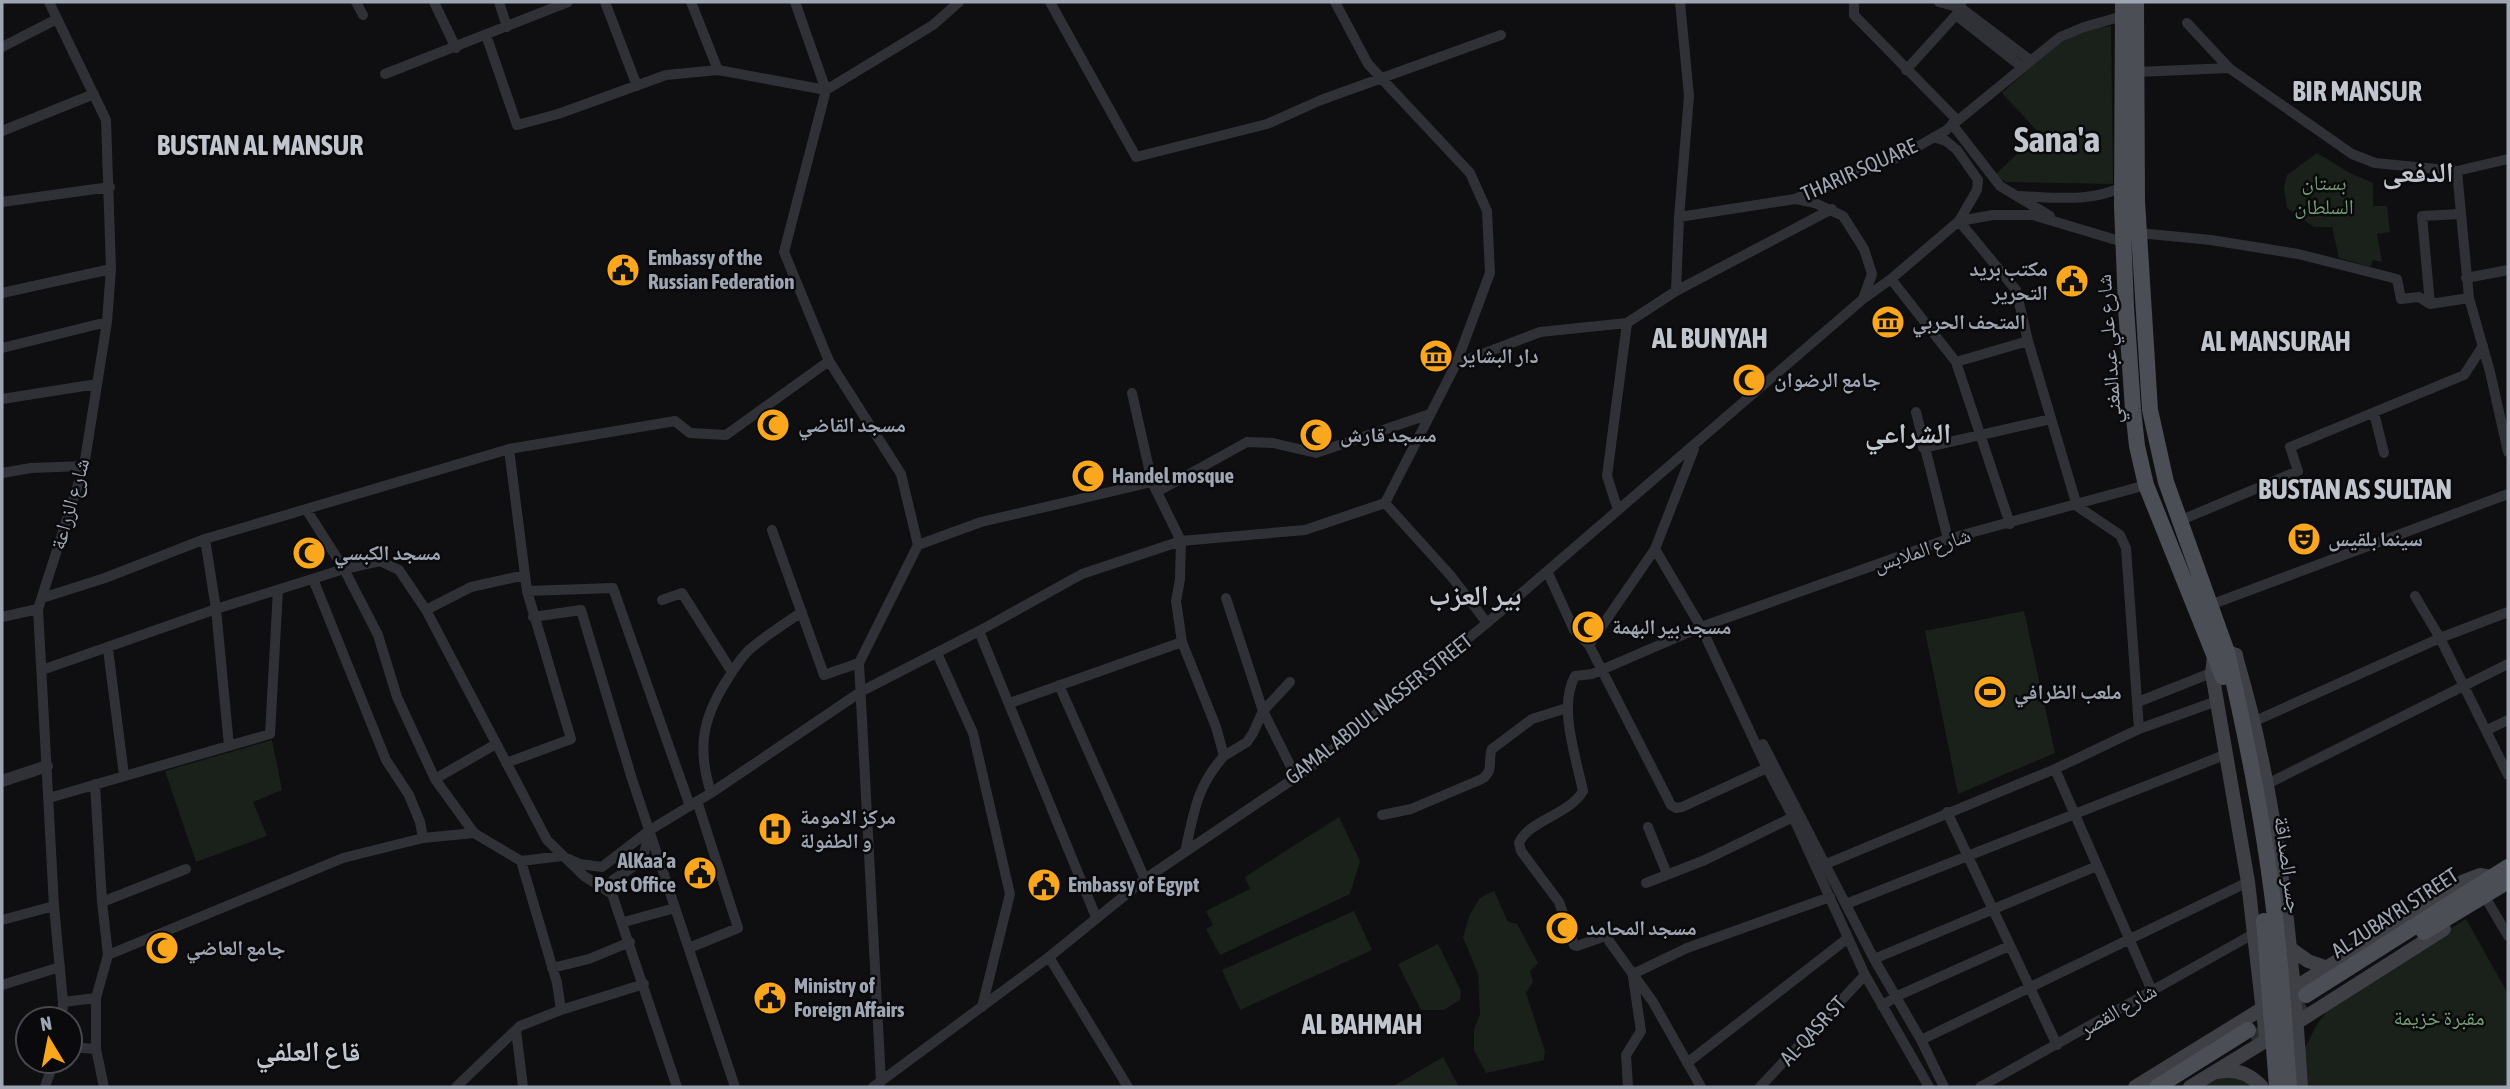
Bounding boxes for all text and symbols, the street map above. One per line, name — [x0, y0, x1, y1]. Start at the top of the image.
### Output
district label: BIR MANSUR — [2292, 75, 2422, 107]
district label: Sana'a — [2014, 119, 2100, 159]
district label: BUSTAN AL MANSUR — [157, 129, 363, 161]
street label: THARIR SQUARE — [1797, 133, 1920, 205]
district label: الدفعى — [2382, 156, 2454, 190]
park label: بستان السلطان — [2294, 170, 2354, 219]
place label: Embassy of the Russian Federation — [648, 245, 795, 293]
public building icon: Embassy of the Russian Federation — [604, 251, 642, 289]
place label: مكتب بريد التحرير — [1969, 256, 2048, 305]
public building icon: مكتب بريد التحرير — [2053, 262, 2091, 300]
street label: شارع علي عبدالمغني — [2091, 273, 2131, 425]
museum icon: المتحف الحربي — [1869, 303, 1907, 341]
place label: المتحف الحربي — [1912, 309, 2026, 338]
district label: AL BUNYAH — [1651, 322, 1768, 354]
district label: AL MANSURAH — [2200, 325, 2351, 357]
museum icon: دار البشاير — [1417, 337, 1455, 375]
place label: دار البشاير — [1459, 343, 1539, 368]
mosque icon: جامع الرضوان — [1730, 361, 1768, 399]
place label: جامع الرضوان — [1774, 367, 1881, 394]
mosque icon: مسجد القاضي — [754, 406, 792, 444]
place label: مسجد القاضي — [798, 412, 906, 441]
mosque icon: مسجد قارش — [1297, 416, 1335, 454]
district label: الشراعي — [1865, 417, 1951, 456]
place label: مسجد قارش — [1340, 422, 1437, 448]
street label: شارع الزراعة — [45, 455, 95, 553]
mosque icon: Handel mosque — [1069, 457, 1107, 495]
place label: Handel mosque — [1112, 463, 1234, 487]
district label: BUSTAN AS SULTAN — [2258, 473, 2452, 505]
theatre icon: سينما بلقيس — [2285, 520, 2323, 558]
street label: شارع الملابس — [1870, 522, 1974, 578]
place label: سينما بلقيس — [2328, 526, 2423, 552]
mosque icon: مسجد الكبسي — [290, 534, 328, 572]
place label: مسجد الكبسي — [334, 540, 441, 569]
district label: بير العزب — [1429, 579, 1521, 612]
mosque icon: مسجد بير البهمة — [1569, 608, 1607, 646]
place label: مسجد بير البهمة — [1612, 614, 1731, 639]
street label: GAMAL ABDUL NASSER STREET — [1280, 628, 1477, 789]
sports icon: ملعب الظرافي — [1971, 673, 2009, 711]
place label: ملعب الظرافي — [2014, 679, 2122, 708]
place label: مركز الامومة و الطفولة — [800, 804, 896, 853]
hospital icon: مركز الامومة و الطفولة — [756, 810, 794, 848]
street label: جسر الصداقة — [2270, 815, 2308, 915]
place label: AlKaa’a Post Office — [594, 848, 676, 896]
public building icon: AlKaa’a Post Office — [681, 854, 719, 892]
street label: AL ZUBAYRI STREET — [2327, 862, 2462, 962]
public building icon: Embassy of Egypt — [1025, 866, 1063, 904]
place label: Embassy of Egypt — [1068, 872, 1199, 896]
mosque icon: مسجد المحامد — [1543, 909, 1581, 947]
place label: مسجد المحامد — [1586, 915, 1697, 939]
mosque icon: جامع العاضي — [143, 929, 181, 967]
place label: جامع العاضي — [186, 935, 286, 964]
place label: Ministry of Foreign Affairs — [794, 973, 905, 1021]
street label: شارع القصر — [2074, 977, 2161, 1043]
public building icon: Ministry of Foreign Affairs — [751, 979, 789, 1017]
street label: AL-QASR ST — [1774, 991, 1850, 1070]
north arrow — [14, 1005, 84, 1075]
park label: مقبرة خزيمة — [2394, 1005, 2484, 1030]
district label: AL BAHMAH — [1301, 1008, 1422, 1040]
text: N — [39, 1011, 53, 1035]
district label: قاع العلفي — [255, 1035, 361, 1074]

